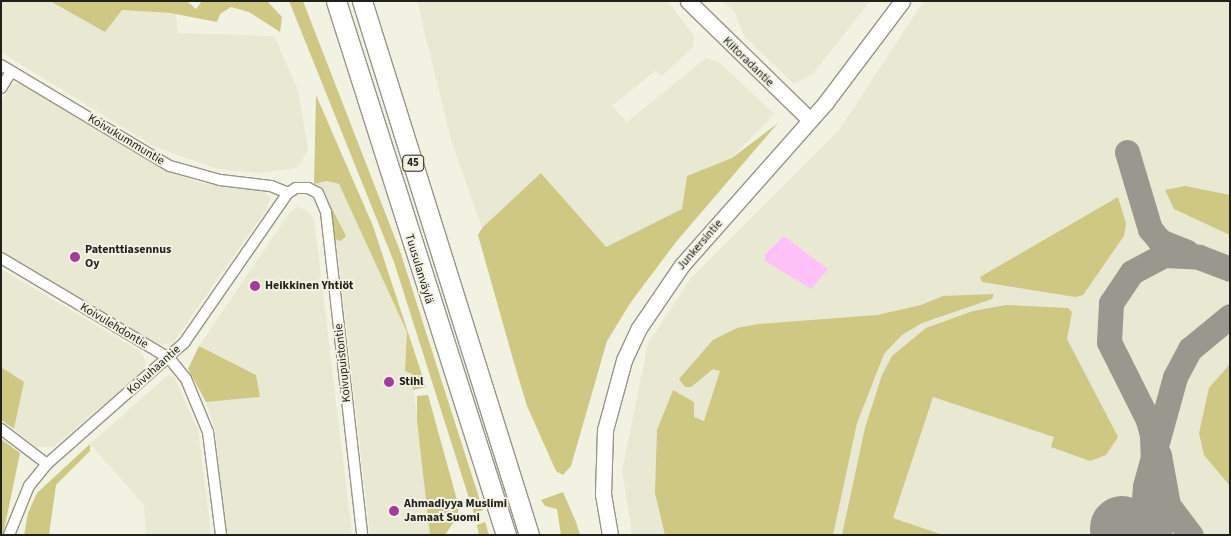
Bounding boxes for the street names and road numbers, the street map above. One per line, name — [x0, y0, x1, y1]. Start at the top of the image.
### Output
street label: Kiitoradantie — [719, 34, 777, 90]
street label: Koivukummuntie — [85, 112, 167, 168]
road number: 45 — [402, 154, 424, 172]
street label: Junkersintie — [674, 217, 726, 273]
street label: Tuusulanväylä — [402, 232, 436, 306]
street label: Koivulehdontie — [77, 300, 151, 352]
street label: Koivupuistontie — [332, 323, 354, 403]
street label: Koivuhaantie — [124, 342, 184, 398]

